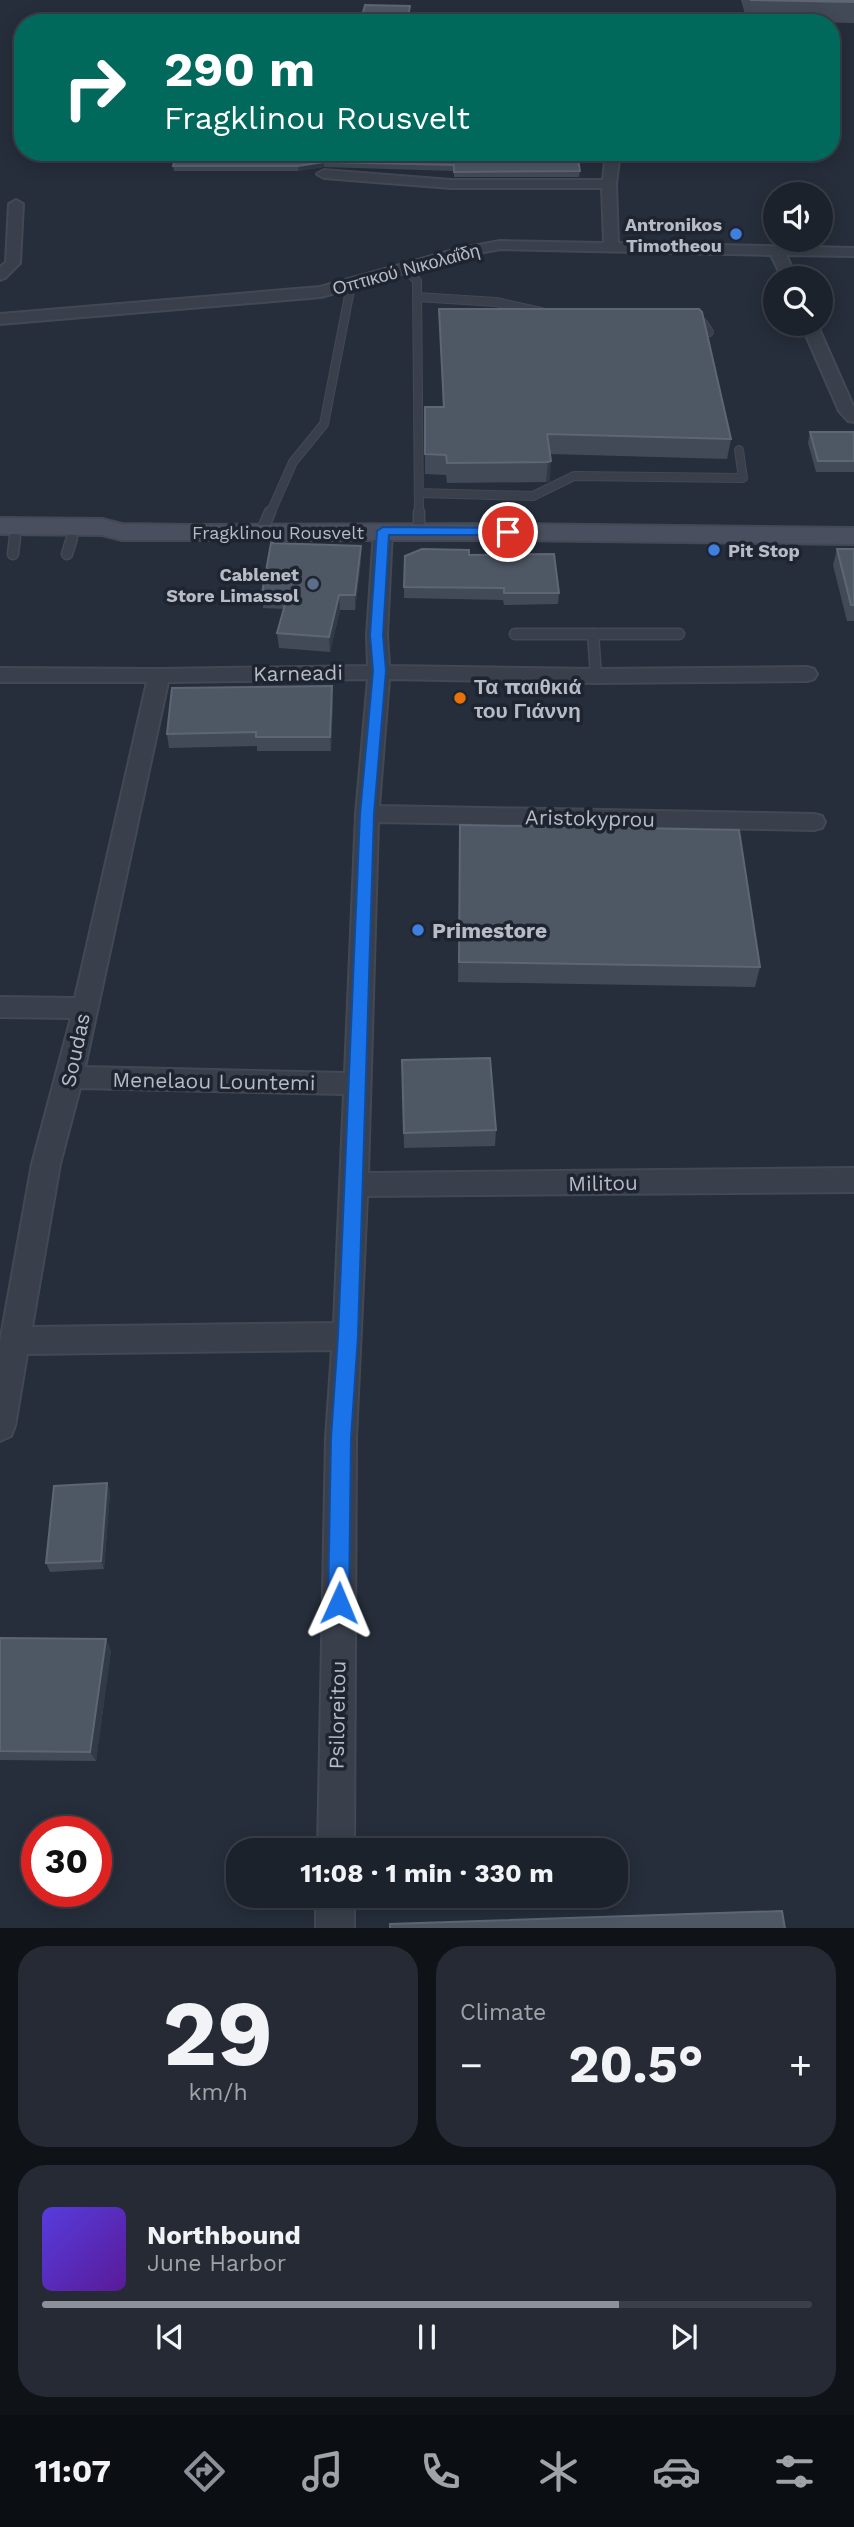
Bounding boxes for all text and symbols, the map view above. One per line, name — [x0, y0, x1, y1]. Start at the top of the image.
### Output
text: 290 m — [164, 40, 315, 98]
icon: right — [49, 42, 140, 133]
text: Fragklinou Rousvelt — [164, 99, 470, 137]
map controls — [763, 182, 833, 336]
button: sound — [763, 182, 833, 252]
place label: Antronikos Timotheou — [625, 214, 722, 256]
marker: Antronikos Timotheou — [728, 226, 744, 242]
street label: Οπτικού Νικολαΐδη — [330, 239, 482, 299]
button: search — [763, 266, 833, 336]
pin — [478, 502, 538, 562]
icon: arrive — [489, 513, 527, 551]
street label: Fragklinou Rousvelt — [192, 522, 364, 543]
place label: Pit Stop — [728, 540, 800, 561]
marker: Pit Stop — [706, 542, 722, 558]
place label: Cablenet Store Limassol — [166, 564, 299, 606]
marker: Cablenet Store Limassol — [305, 576, 321, 592]
street label: Karneadi — [253, 660, 343, 686]
place label: Τα παιθκιά του Γιάννη — [474, 674, 581, 723]
marker: Τα παιθκιά του Γιάννη — [452, 690, 468, 706]
street label: Aristokyprou — [525, 804, 655, 832]
place label: Primestore — [432, 918, 547, 943]
marker: Primestore — [410, 922, 426, 938]
street label: Soudas — [55, 1011, 95, 1089]
street label: Menelaou Lountemi — [112, 1067, 316, 1095]
street label: Militou — [568, 1170, 638, 1196]
position arrow — [302, 1566, 376, 1640]
street label: Psiloreitou — [324, 1660, 350, 1770]
speed limit sign: 30 — [21, 1816, 112, 1907]
text: 11:08 · 1 min · 330 m — [300, 1858, 554, 1888]
text: 29 — [163, 1980, 273, 2087]
text: Climate — [460, 1999, 546, 2026]
text: 20.5° — [568, 2034, 704, 2095]
text: − — [460, 2043, 483, 2087]
text: + — [789, 2043, 812, 2087]
text: km/h — [188, 2079, 248, 2106]
text: Northbound — [147, 2220, 301, 2250]
text: June Harbor — [147, 2250, 286, 2277]
icon: previous — [151, 2318, 189, 2356]
icon: pause — [408, 2318, 446, 2356]
icon: next — [665, 2318, 703, 2356]
icon: directions — [180, 2447, 229, 2496]
icon: music — [298, 2447, 347, 2496]
icon: phone — [416, 2447, 465, 2496]
icon: climate — [534, 2447, 583, 2496]
icon: car — [652, 2447, 701, 2496]
icon: filters — [770, 2447, 819, 2496]
text: 11:07 — [35, 2452, 111, 2490]

